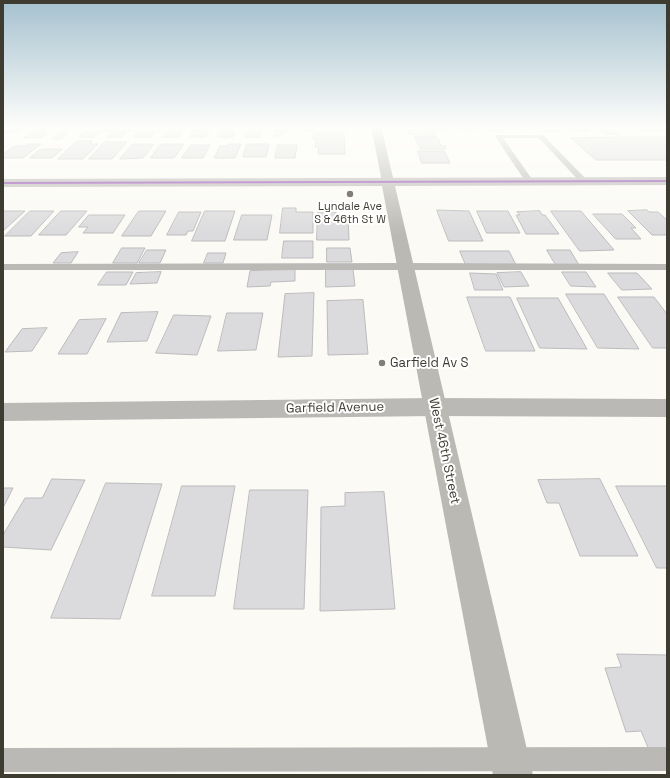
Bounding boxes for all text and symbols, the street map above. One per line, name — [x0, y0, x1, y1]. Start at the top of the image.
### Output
marker: Lyndale Ave S & 46th St W — [345, 189, 355, 199]
place label: Lyndale Ave S & 46th St W — [314, 200, 386, 226]
place label: Garfield Av S — [390, 355, 468, 371]
marker: Garfield Av S — [377, 358, 387, 368]
street label: West 46th Street — [425, 397, 463, 505]
street label: Garfield Avenue — [286, 399, 384, 417]

